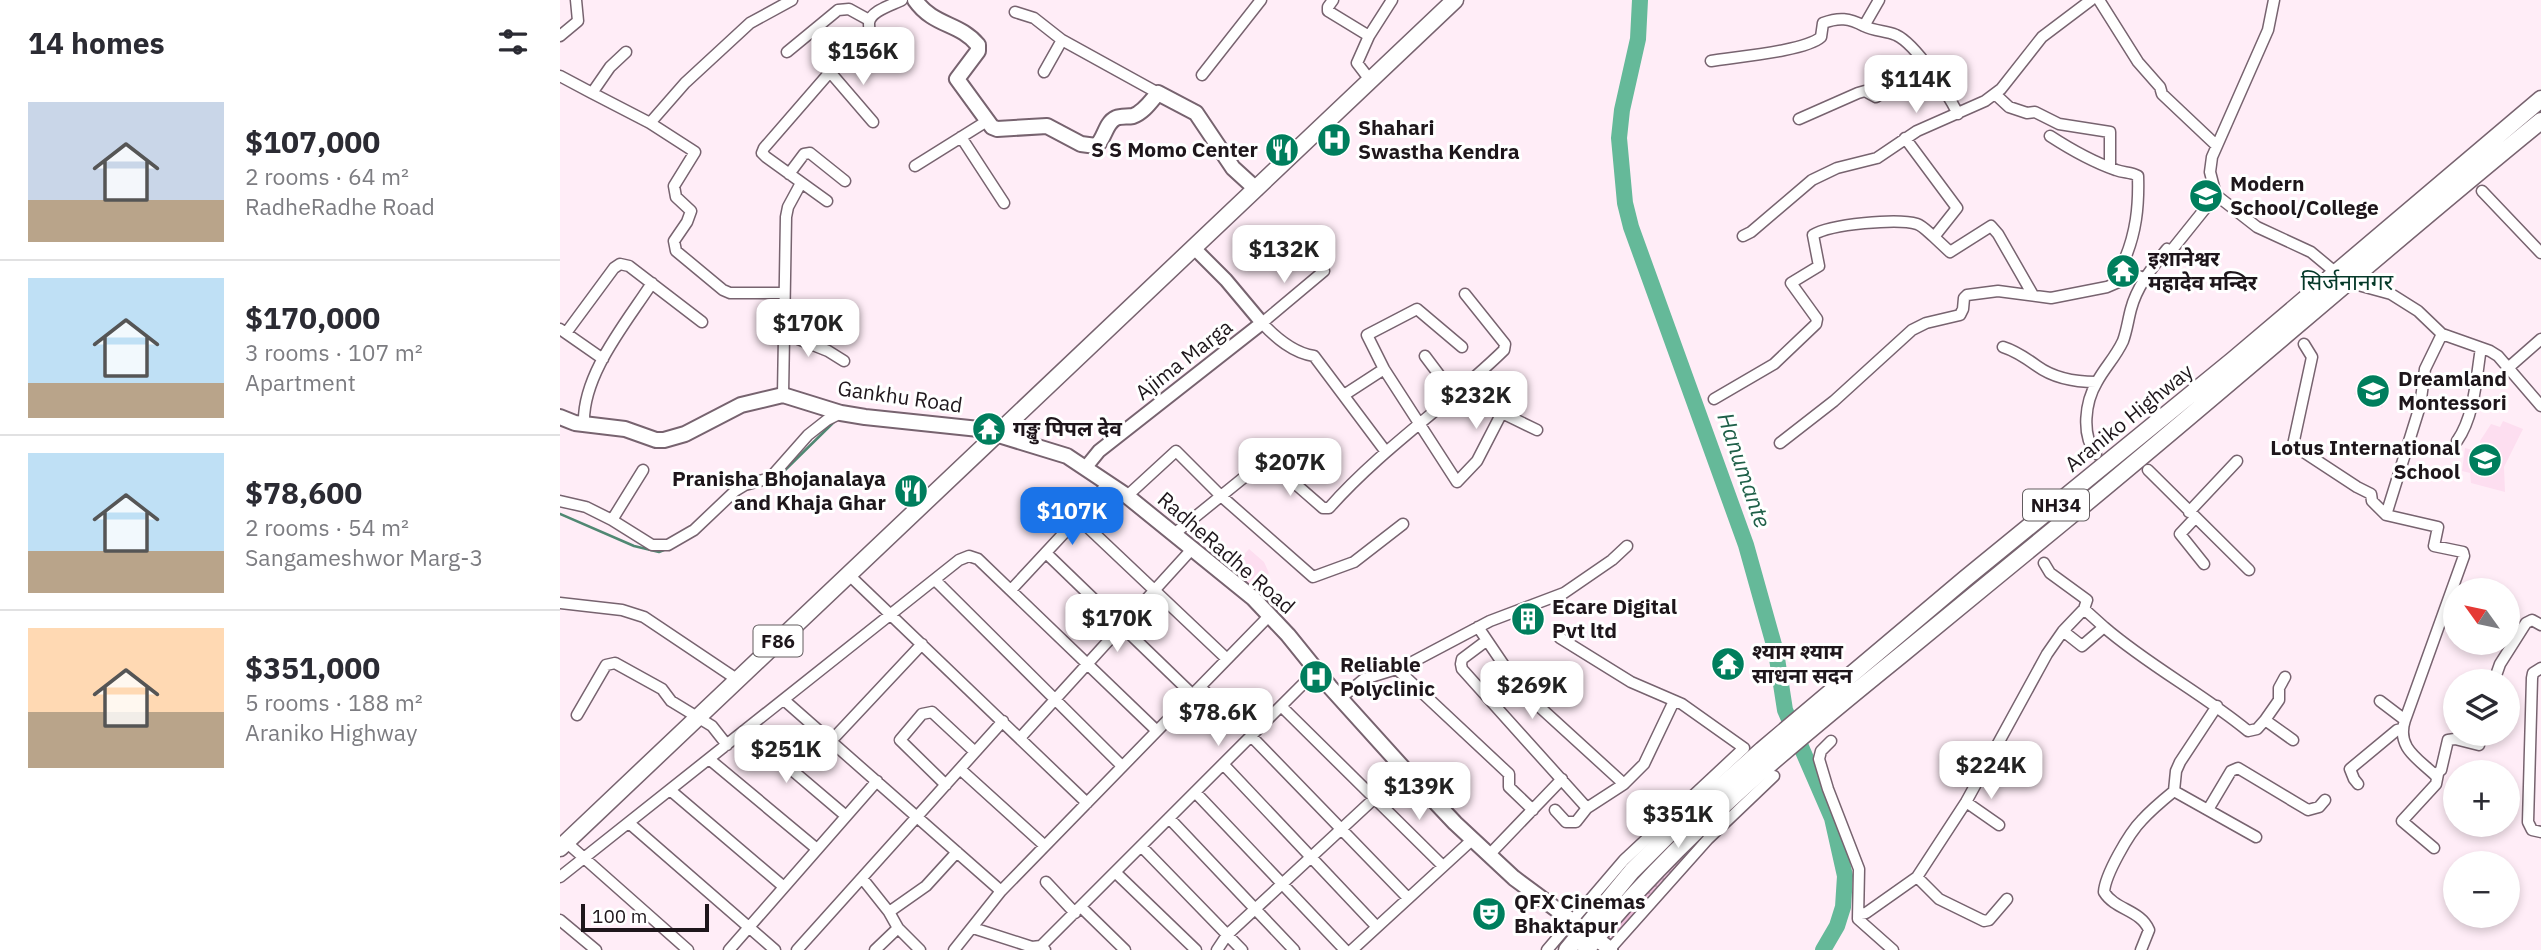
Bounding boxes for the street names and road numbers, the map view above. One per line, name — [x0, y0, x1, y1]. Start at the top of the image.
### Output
street label: Ajima Marga — [1129, 312, 1238, 406]
street label: Araniko Highway — [2058, 356, 2199, 478]
street label: Gankhu Road — [836, 373, 964, 419]
street label: RadheRadhe Road — [1152, 485, 1301, 620]
road number: NH34 — [2023, 490, 2089, 520]
road number: F86 — [754, 626, 802, 656]

